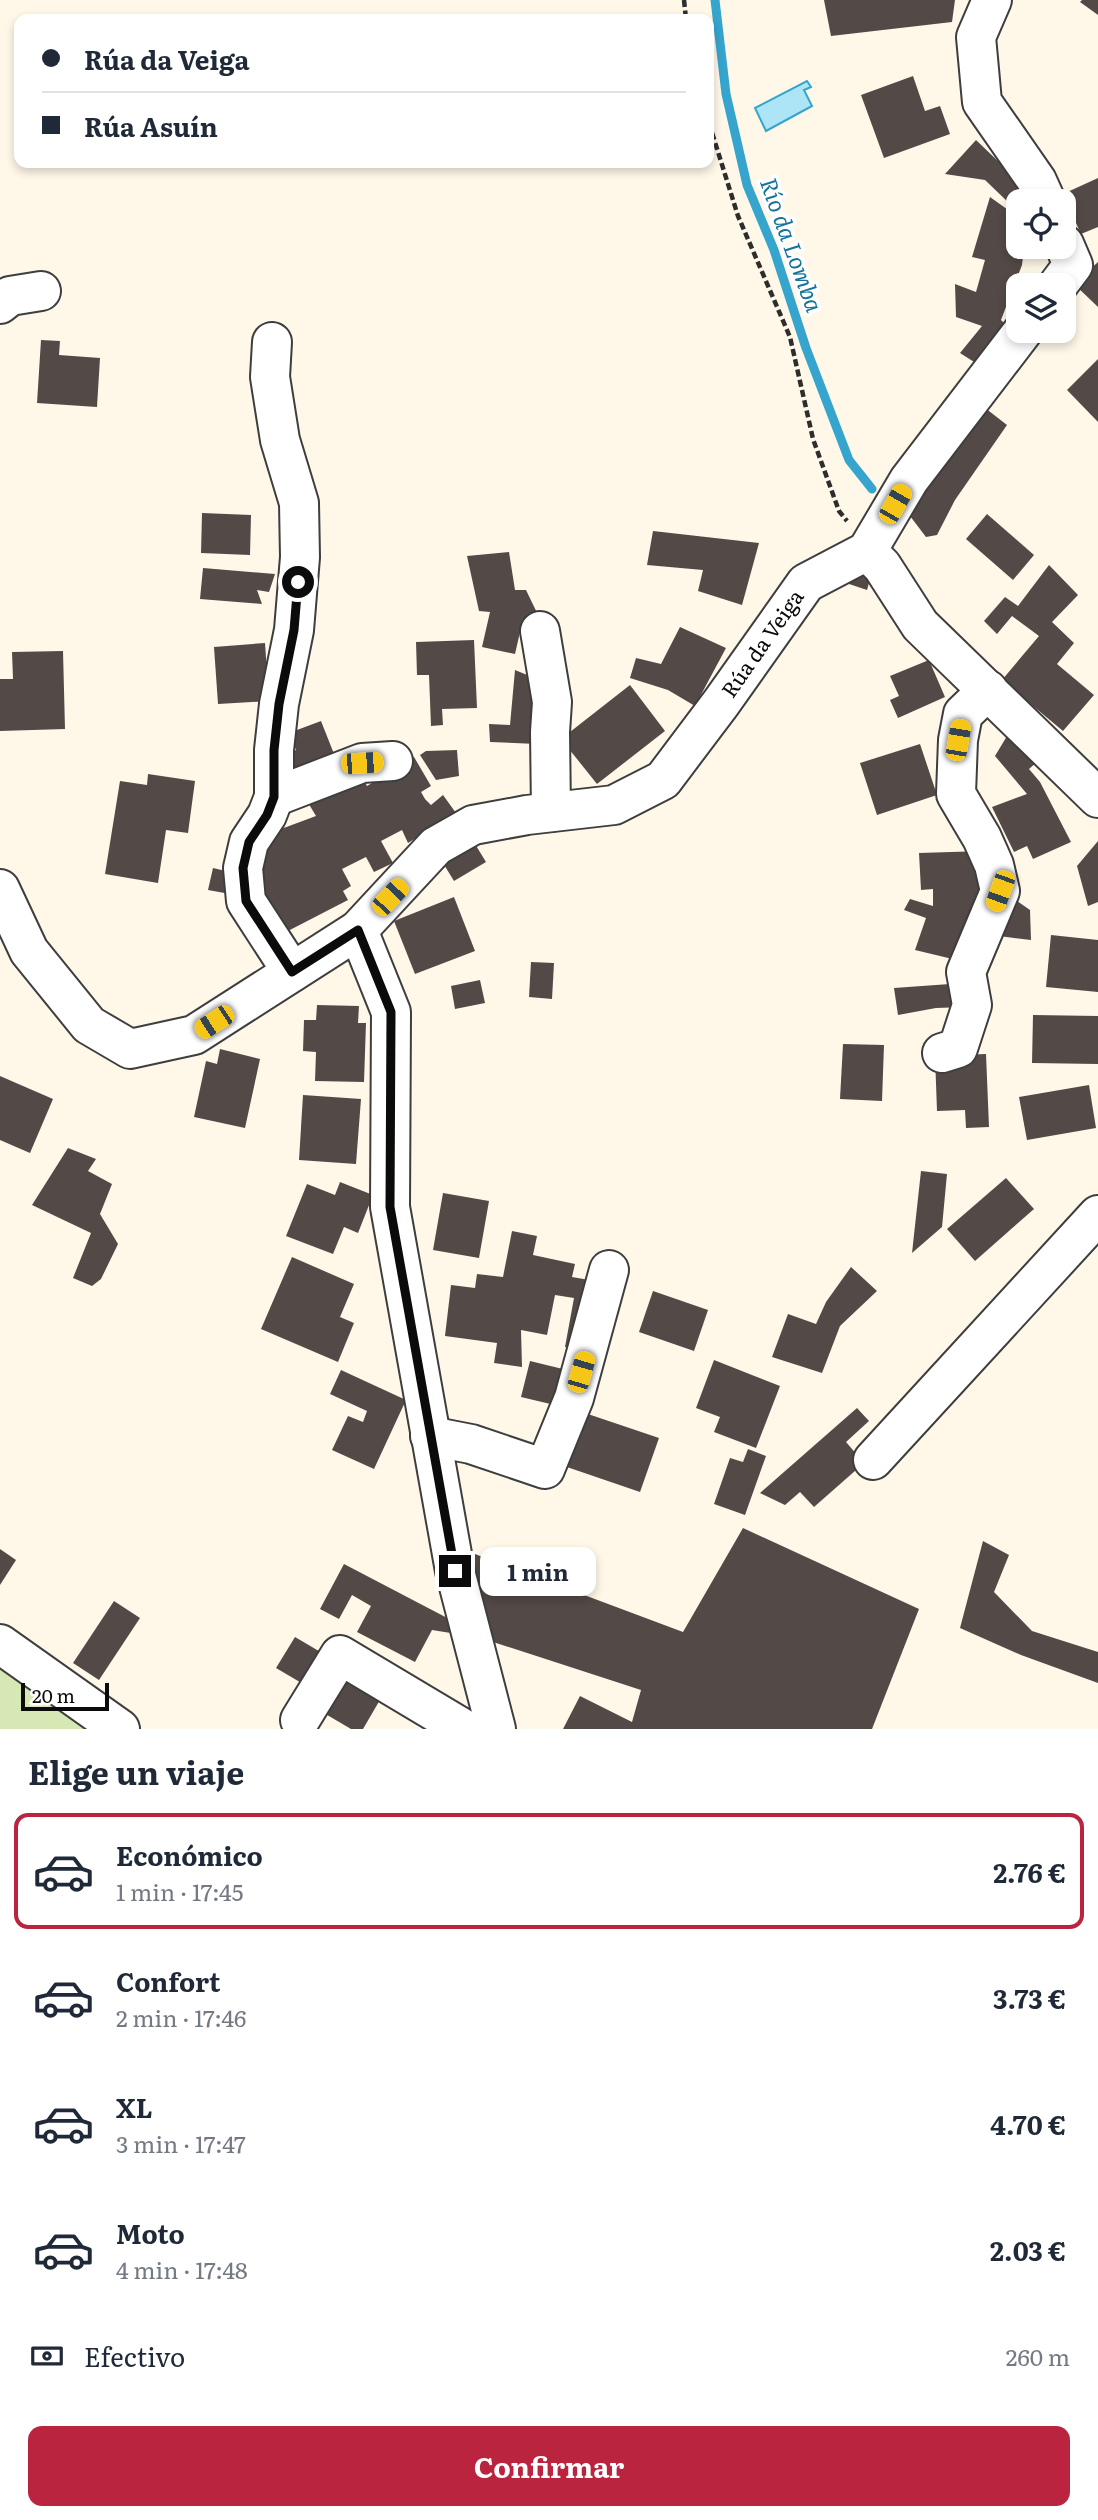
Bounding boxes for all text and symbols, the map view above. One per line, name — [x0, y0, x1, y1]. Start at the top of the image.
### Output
text: Rúa da Veiga — [84, 39, 250, 78]
text: Rúa Asuín — [84, 106, 218, 145]
water label: Río da Lomba — [753, 172, 833, 316]
map controls — [1006, 189, 1076, 343]
button: locate — [1006, 189, 1076, 259]
button: layers — [1006, 273, 1076, 343]
car — [876, 481, 915, 527]
route start — [282, 566, 314, 598]
street label: Rúa da Veiga — [712, 582, 810, 703]
car — [945, 717, 972, 763]
car — [341, 751, 384, 775]
car — [983, 868, 1018, 914]
car — [368, 874, 413, 920]
car — [191, 1002, 238, 1042]
car — [566, 1349, 597, 1395]
callout: 1 min — [480, 1546, 595, 1596]
text: 1 min — [507, 1554, 569, 1588]
route end — [439, 1555, 471, 1587]
scale bar — [21, 1680, 108, 1712]
text: 20 m — [32, 1681, 75, 1709]
text: Elige un viaje — [28, 1747, 244, 1795]
text: Económico — [116, 1835, 263, 1874]
icon: car — [32, 1840, 95, 1903]
text: 2.76 € — [993, 1852, 1066, 1891]
text: 1 min · 17:45 — [116, 1874, 243, 1908]
text: Confort — [116, 1961, 220, 2000]
icon: car — [32, 1966, 95, 2029]
text: 3.73 € — [993, 1978, 1066, 2017]
text: 2 min · 17:46 — [116, 2000, 246, 2034]
text: XL — [116, 2087, 153, 2126]
icon: car — [32, 2092, 95, 2155]
text: 4.70 € — [990, 2104, 1066, 2143]
text: 3 min · 17:47 — [116, 2126, 246, 2160]
text: Moto — [116, 2213, 185, 2252]
icon: car — [32, 2218, 95, 2281]
text: 2.03 € — [990, 2230, 1066, 2269]
text: 4 min · 17:48 — [116, 2252, 248, 2286]
text: Efectivo — [84, 2336, 185, 2375]
icon: cash — [28, 2337, 66, 2375]
text: 260 m — [1006, 2339, 1070, 2373]
button: Confirmar — [28, 2426, 1070, 2506]

